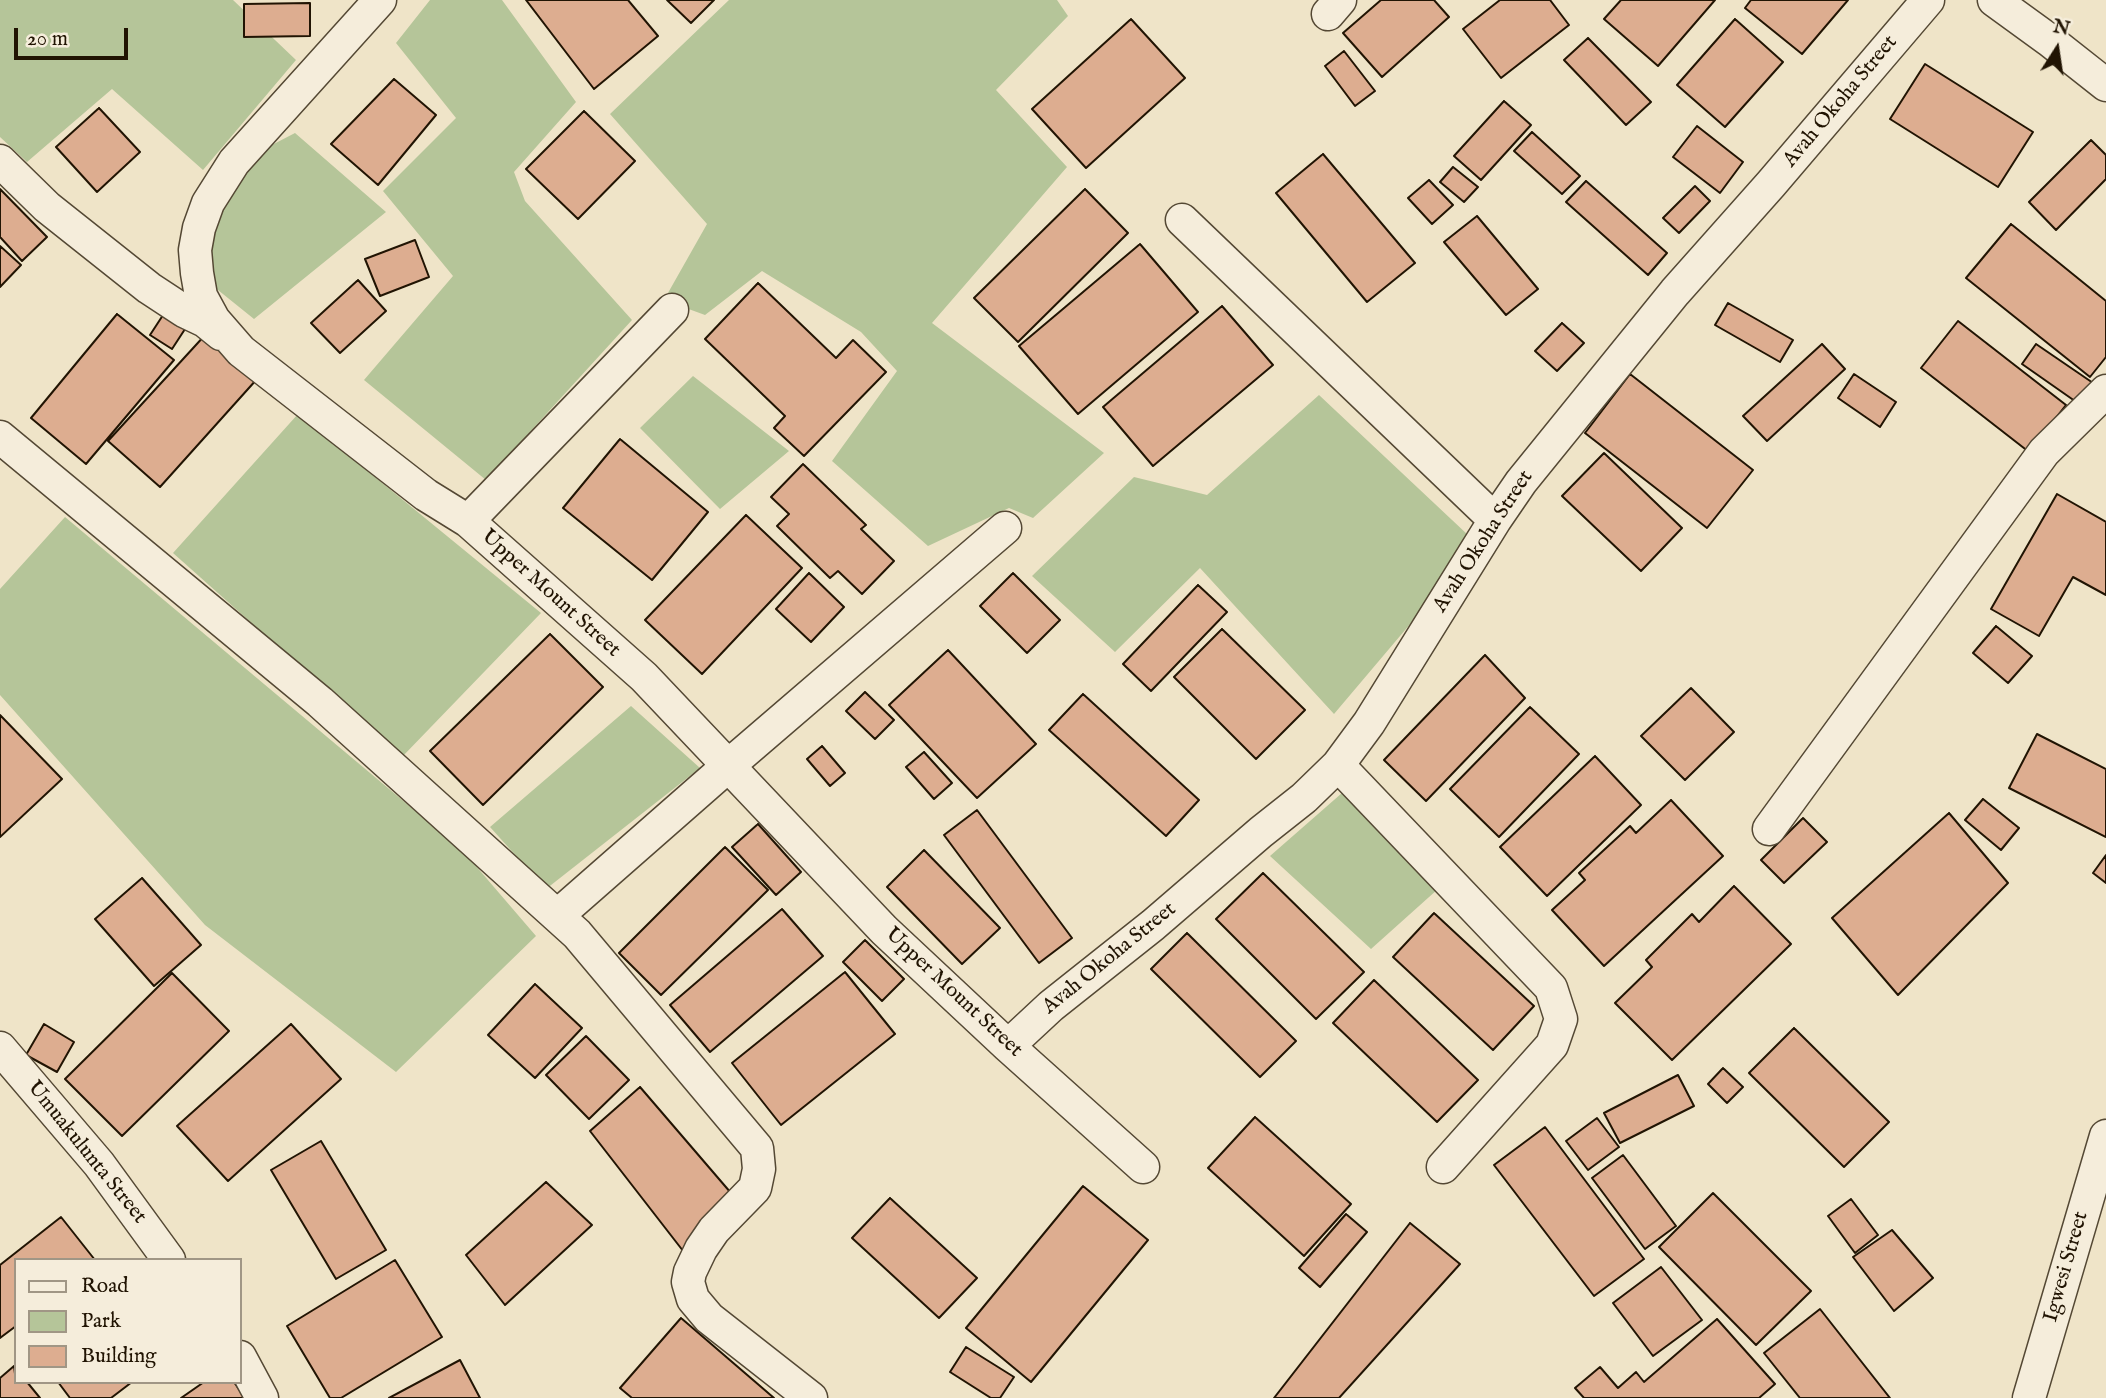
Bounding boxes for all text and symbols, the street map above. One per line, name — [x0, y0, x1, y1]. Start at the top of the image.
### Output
scale bar — [18, 14, 131, 58]
north arrow — [2022, 14, 2092, 84]
text: N — [2051, 15, 2072, 42]
text: 20 m — [27, 26, 68, 53]
street label: Avah Okoha Street — [1779, 31, 1903, 173]
street label: Avah Okoha Street — [1429, 466, 1539, 618]
street label: Upper Mount Street — [475, 525, 625, 663]
street label: Avah Okoha Street — [1038, 897, 1182, 1021]
street label: Upper Mount Street — [879, 923, 1027, 1063]
street label: Umuakulunta Street — [21, 1077, 151, 1229]
street label: Igwesi Street — [2039, 1209, 2095, 1325]
legend — [14, 1258, 242, 1384]
text: Road — [81, 1273, 128, 1300]
text: Park — [81, 1308, 121, 1335]
text: Building — [81, 1343, 156, 1370]

